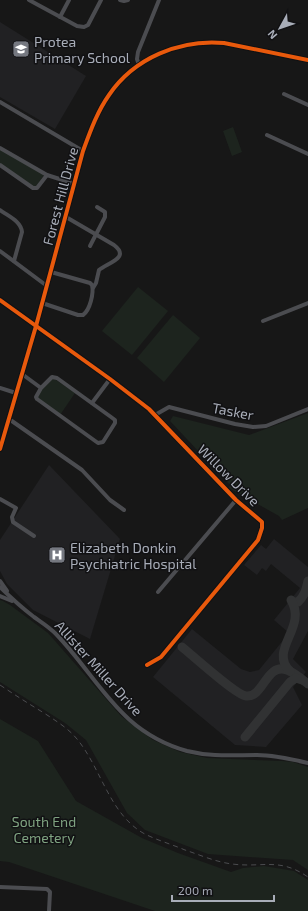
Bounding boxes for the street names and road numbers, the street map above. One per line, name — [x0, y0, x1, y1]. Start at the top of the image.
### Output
street label: Forest Hill Drive — [39, 145, 81, 247]
street label: Tasker — [211, 399, 255, 423]
street label: Willow Drive — [194, 440, 264, 510]
street label: Allister Miller Drive — [52, 617, 146, 719]

